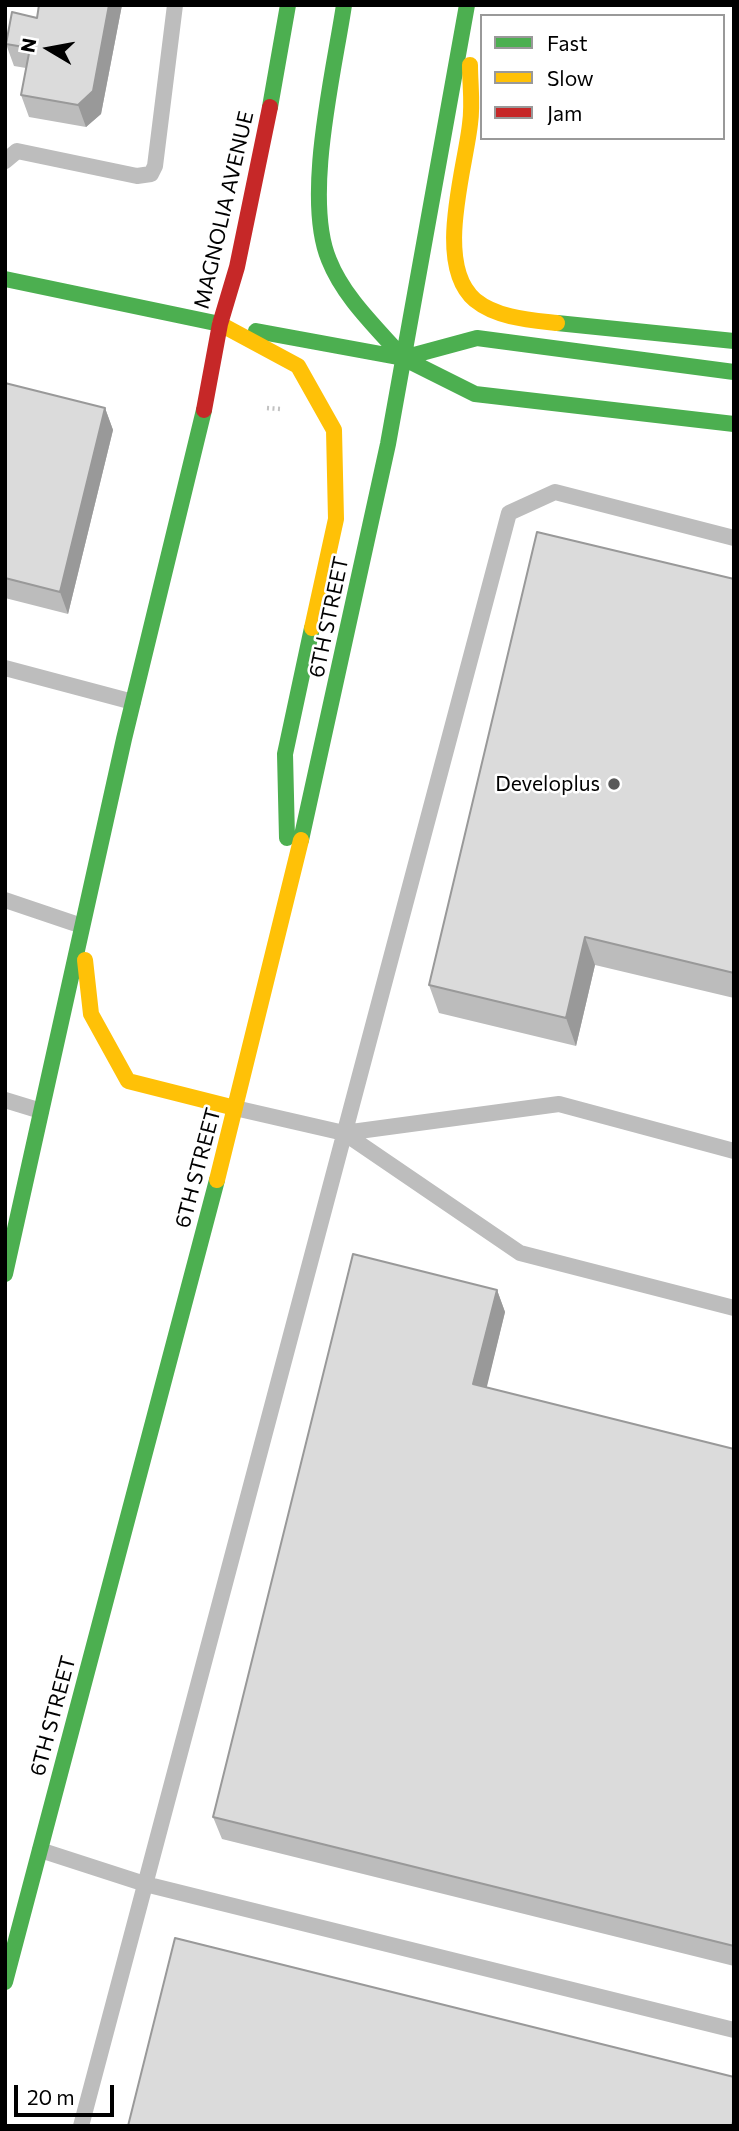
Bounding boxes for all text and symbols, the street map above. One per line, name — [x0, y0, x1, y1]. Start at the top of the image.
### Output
north arrow — [14, 14, 84, 84]
legend — [480, 14, 725, 140]
text: Fast — [547, 30, 588, 55]
text: N — [15, 36, 40, 54]
text: Slow — [547, 65, 594, 90]
text: Jam — [547, 100, 582, 125]
street label: MAGNOLIA AVENUE — [189, 109, 259, 311]
street label: 6TH STREET — [304, 554, 354, 680]
place label: Developlus — [495, 771, 600, 797]
marker: Developlus — [606, 776, 622, 792]
street label: 6TH STREET — [170, 1105, 226, 1231]
street label: 6TH STREET — [25, 1653, 81, 1779]
scale bar — [18, 2072, 117, 2116]
text: 20 m — [27, 2084, 75, 2109]

